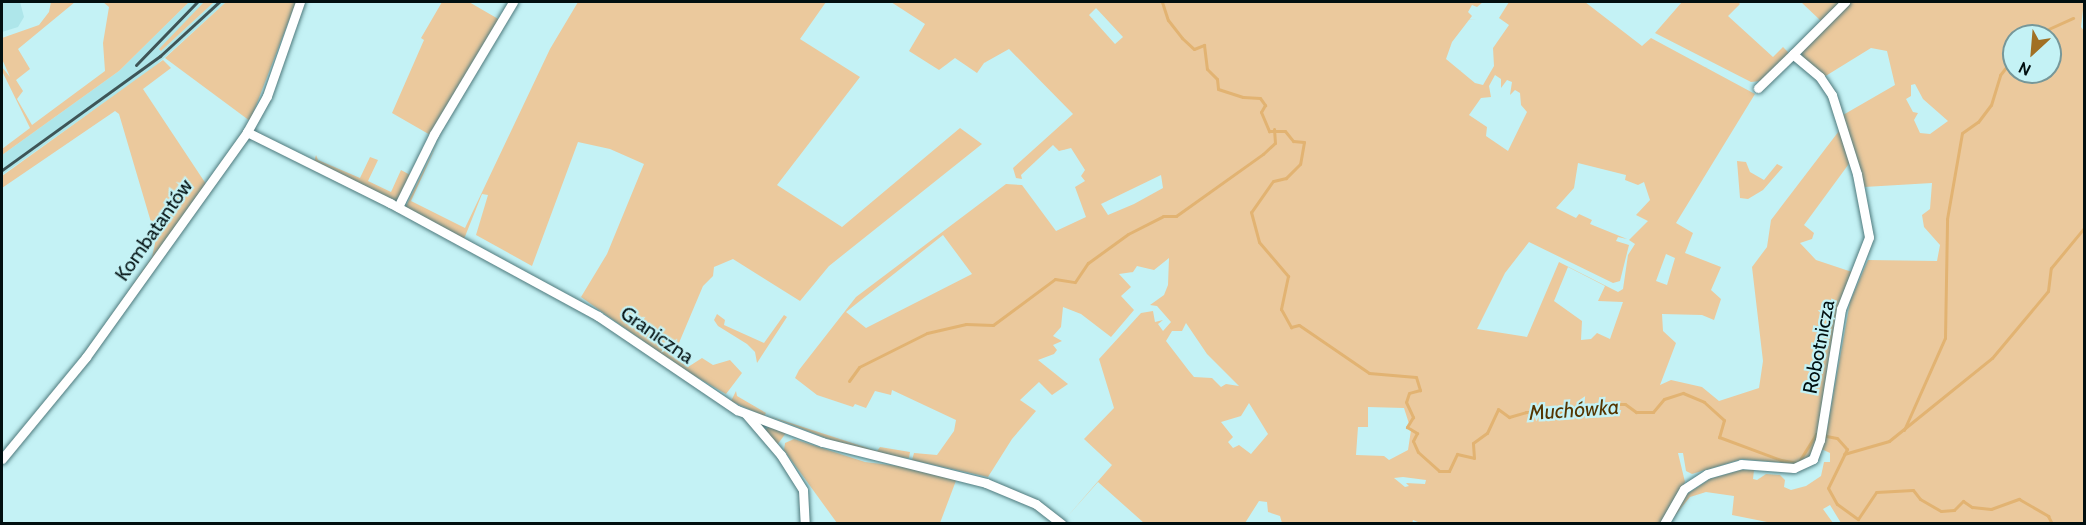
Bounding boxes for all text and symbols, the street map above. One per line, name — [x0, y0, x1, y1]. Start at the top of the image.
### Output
north arrow — [2002, 24, 2062, 84]
text: N — [2016, 58, 2034, 80]
street label: Kombatantów — [110, 174, 198, 286]
street label: Robotnicza — [1798, 298, 1840, 396]
street label: Graniczna — [616, 301, 698, 369]
water label: Muchówka — [1528, 394, 1620, 426]

